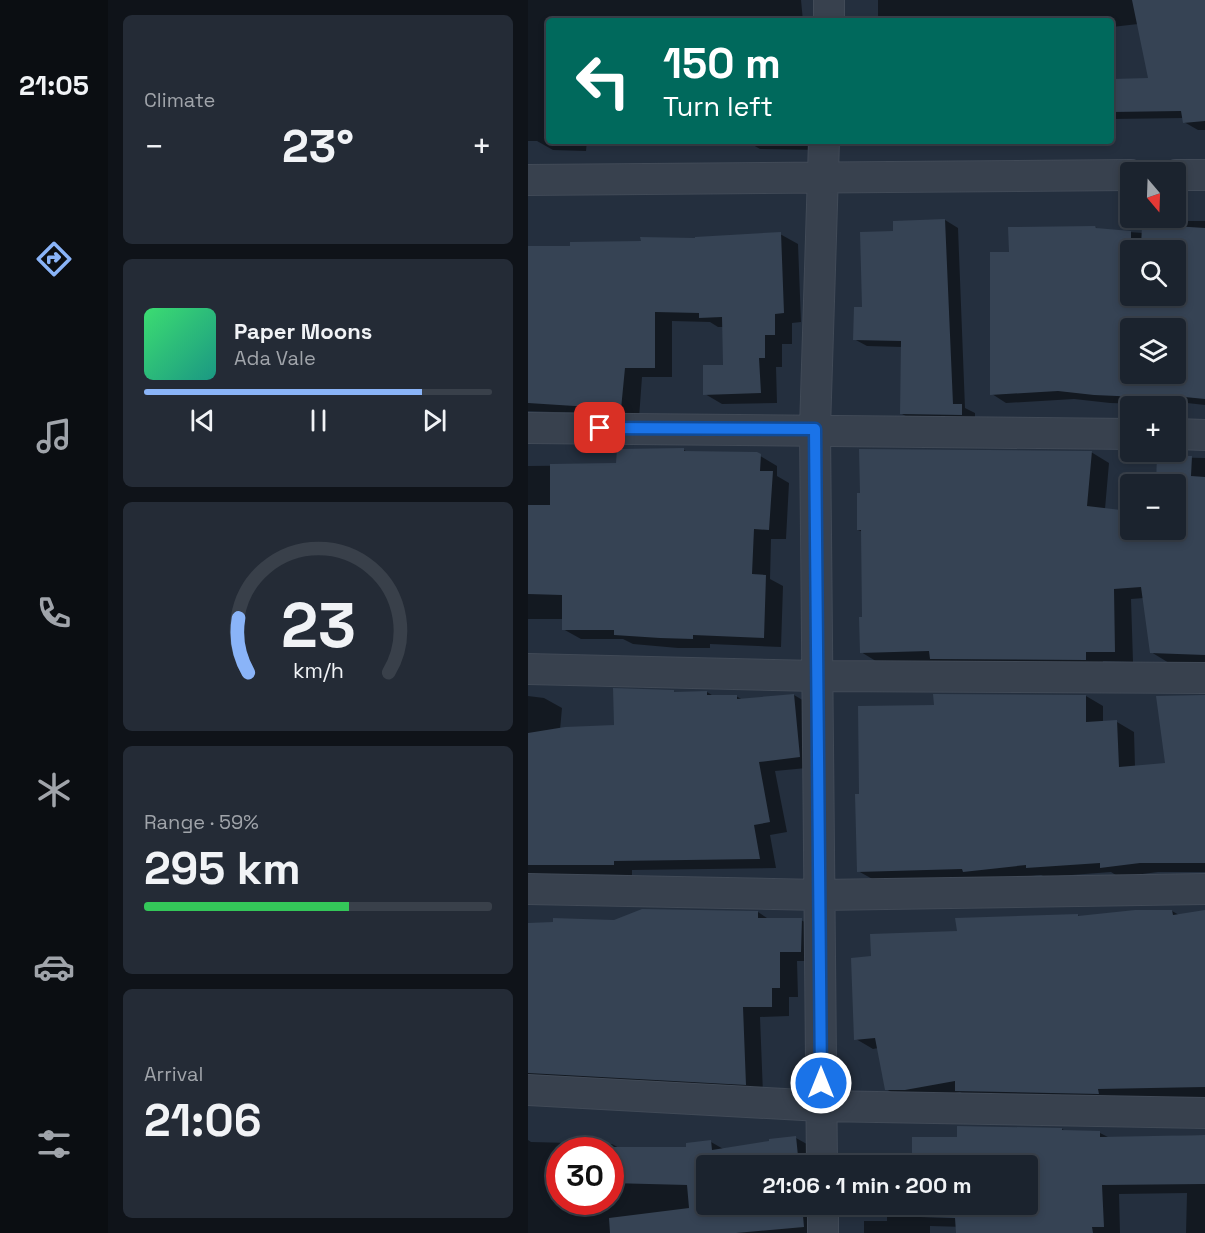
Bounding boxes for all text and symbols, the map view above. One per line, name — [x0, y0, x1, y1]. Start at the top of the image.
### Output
text: 150 m — [663, 37, 781, 90]
icon: left — [564, 42, 642, 120]
text: 21:05 — [19, 68, 89, 103]
text: Climate — [144, 87, 215, 113]
text: Turn left — [663, 89, 773, 124]
text: 23° — [282, 118, 354, 175]
text: − — [144, 126, 164, 168]
text: + — [472, 126, 492, 168]
north arrow — [1120, 162, 1186, 228]
map controls — [1120, 162, 1186, 540]
icon: directions — [33, 238, 75, 280]
button: search — [1120, 240, 1186, 306]
text: Paper Moons — [234, 317, 372, 345]
button: layers — [1120, 318, 1186, 384]
text: Ada Vale — [234, 345, 316, 371]
button: + — [1120, 396, 1186, 462]
pin — [574, 402, 625, 453]
icon: previous — [186, 404, 219, 437]
icon: pause — [302, 404, 335, 437]
icon: next — [418, 404, 451, 437]
icon: arrive — [583, 411, 616, 444]
icon: music — [33, 415, 75, 457]
button: − — [1120, 474, 1186, 540]
text: 23 — [280, 587, 355, 666]
icon: phone — [33, 592, 75, 634]
text: km/h — [292, 658, 344, 685]
icon: climate — [33, 769, 75, 811]
text: Range · 59% — [144, 809, 259, 835]
text: 295 km — [144, 840, 301, 897]
icon: car — [33, 946, 75, 988]
position arrow — [789, 1051, 853, 1115]
text: Arrival — [144, 1061, 203, 1087]
text: 21:06 — [144, 1092, 261, 1149]
icon: filters — [33, 1123, 75, 1165]
speed limit sign: 30 — [546, 1137, 624, 1215]
text: 21:06 · 1 min · 200 m — [762, 1171, 972, 1199]

